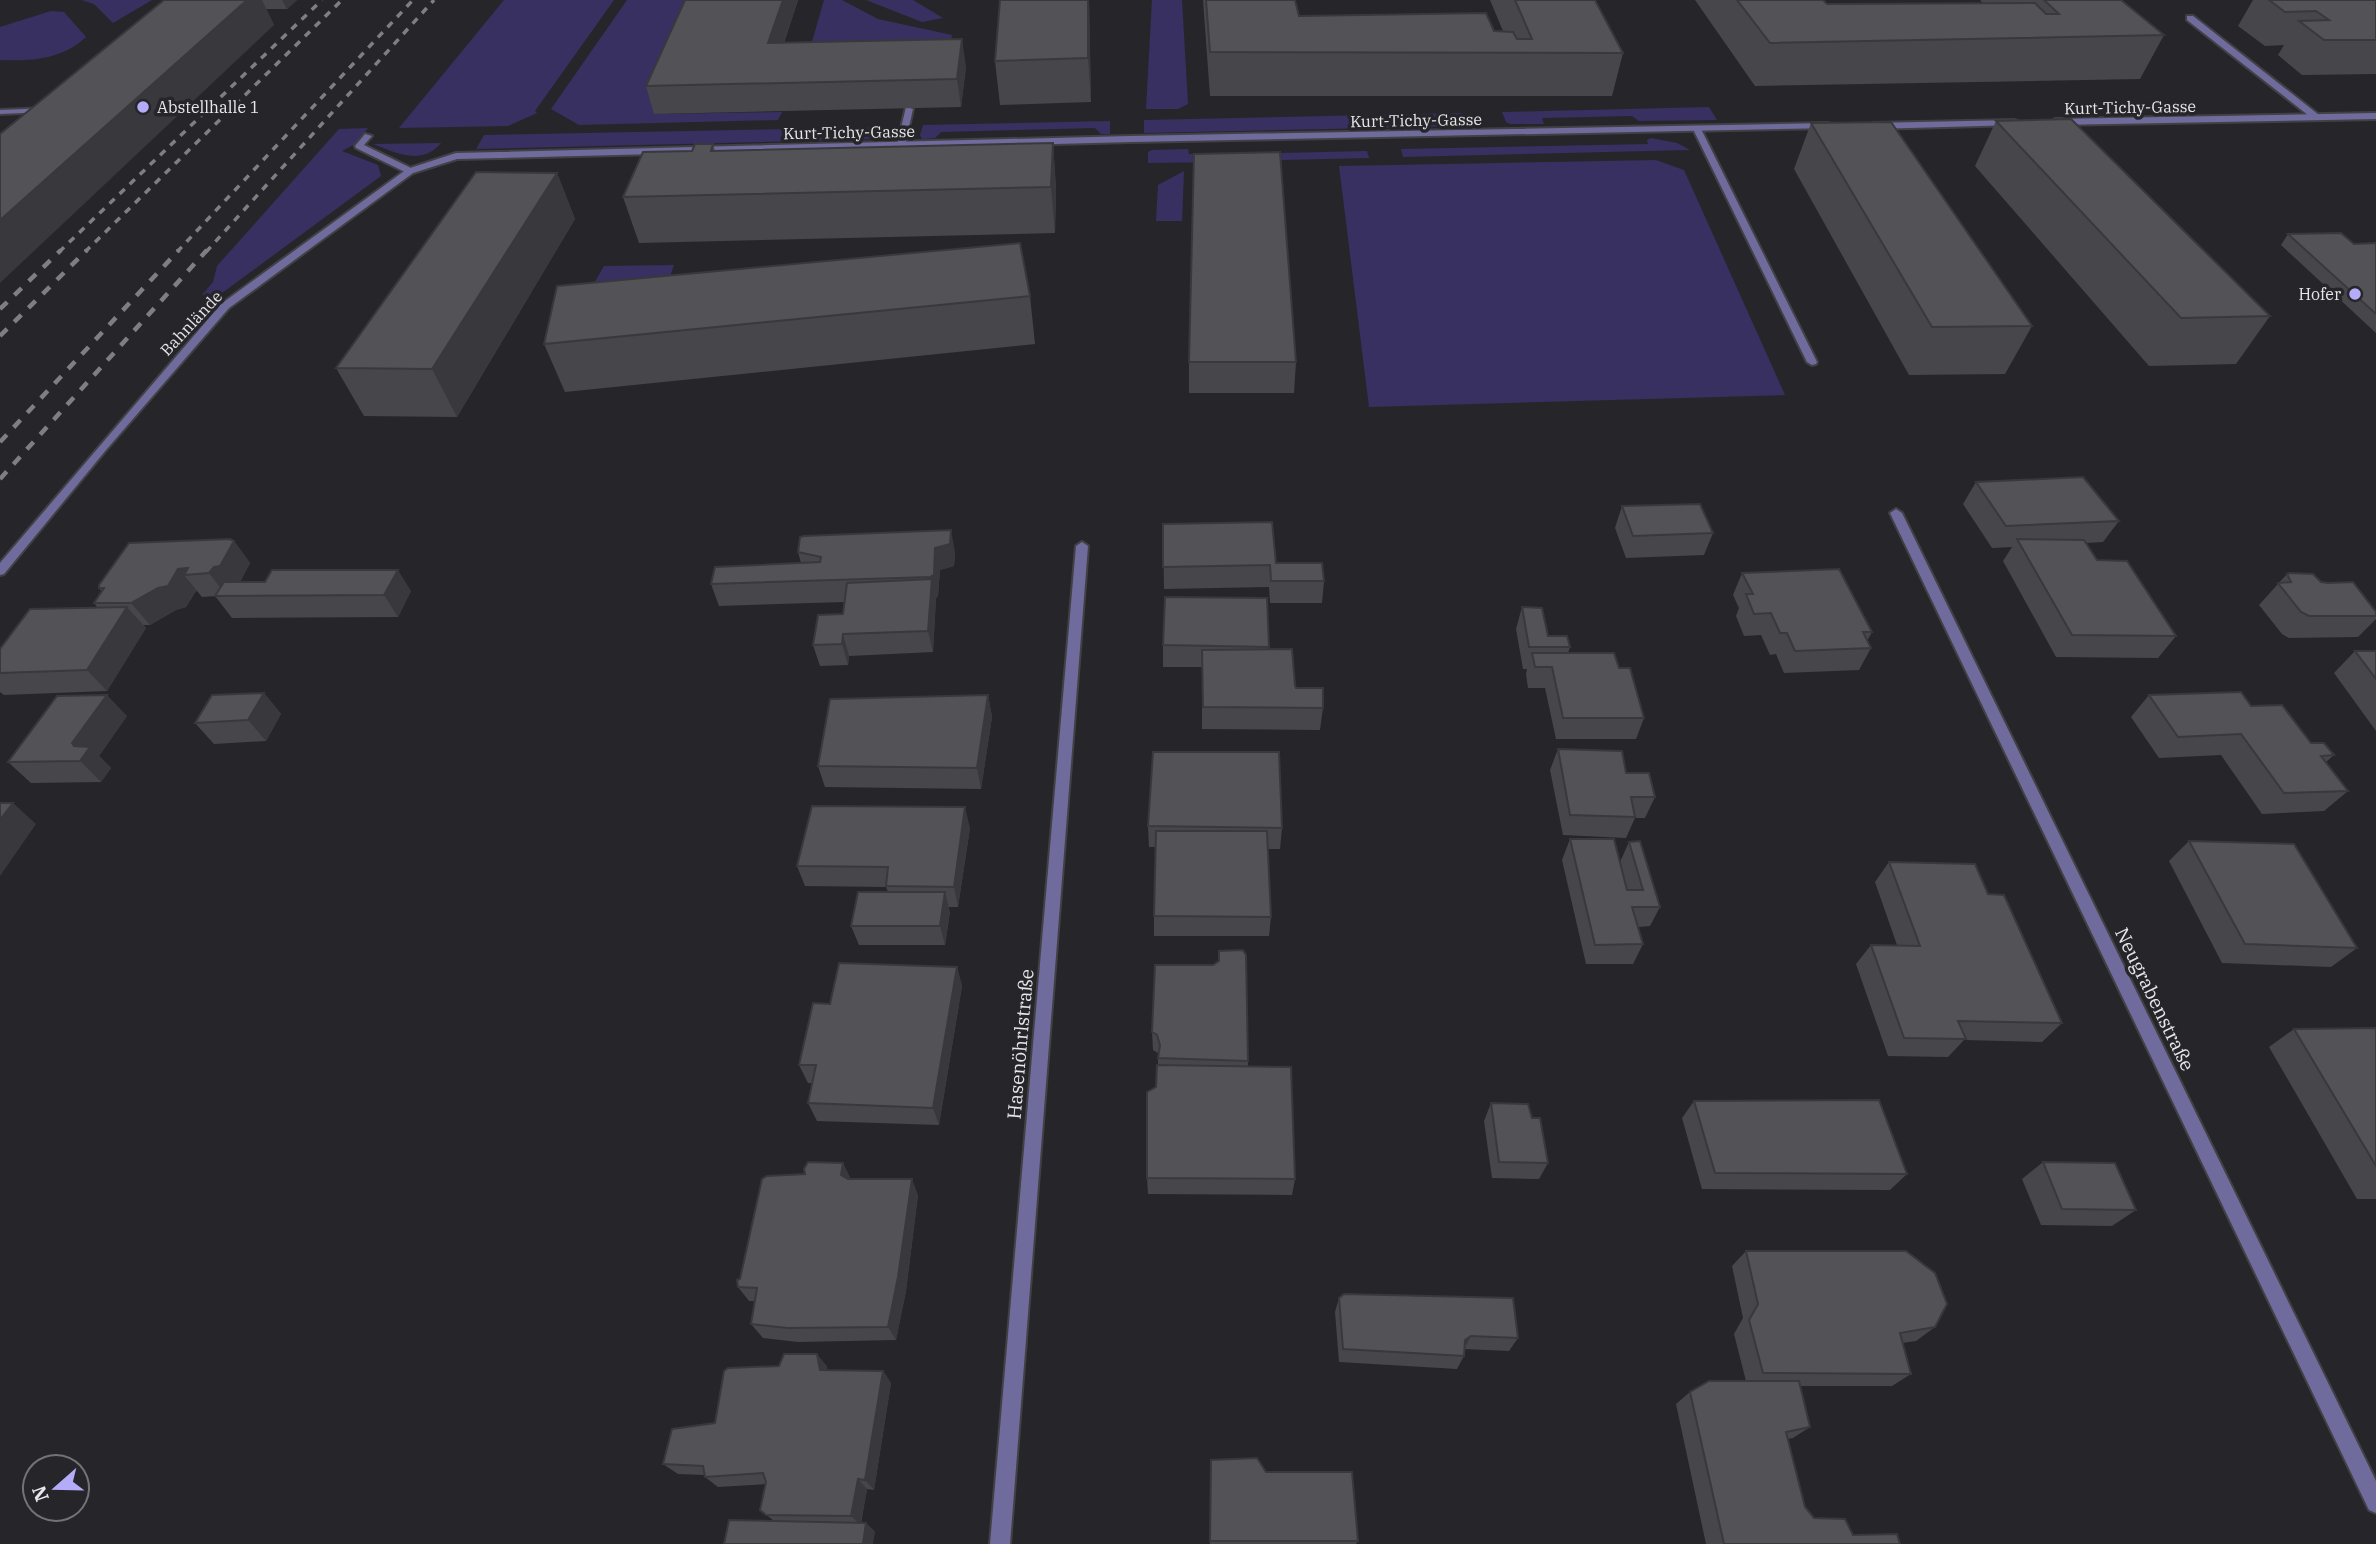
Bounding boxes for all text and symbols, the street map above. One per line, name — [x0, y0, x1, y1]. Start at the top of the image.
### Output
street label: Kurt-Tichy-Gasse — [2064, 96, 2196, 118]
place label: Abstellhalle 1 — [157, 97, 259, 117]
marker: Abstellhalle 1 — [135, 99, 151, 115]
street label: Kurt-Tichy-Gasse — [1350, 109, 1482, 131]
street label: Kurt-Tichy-Gasse — [783, 121, 915, 143]
place label: Hofer — [2298, 284, 2341, 304]
street label: Bahnlände — [156, 286, 226, 360]
marker: Hofer — [2347, 286, 2363, 302]
street label: Neugrabenstraße — [2110, 923, 2200, 1075]
street label: Hasenöhrlstraße — [1001, 968, 1039, 1120]
north arrow — [21, 1453, 91, 1523]
text: N — [26, 1483, 54, 1505]

